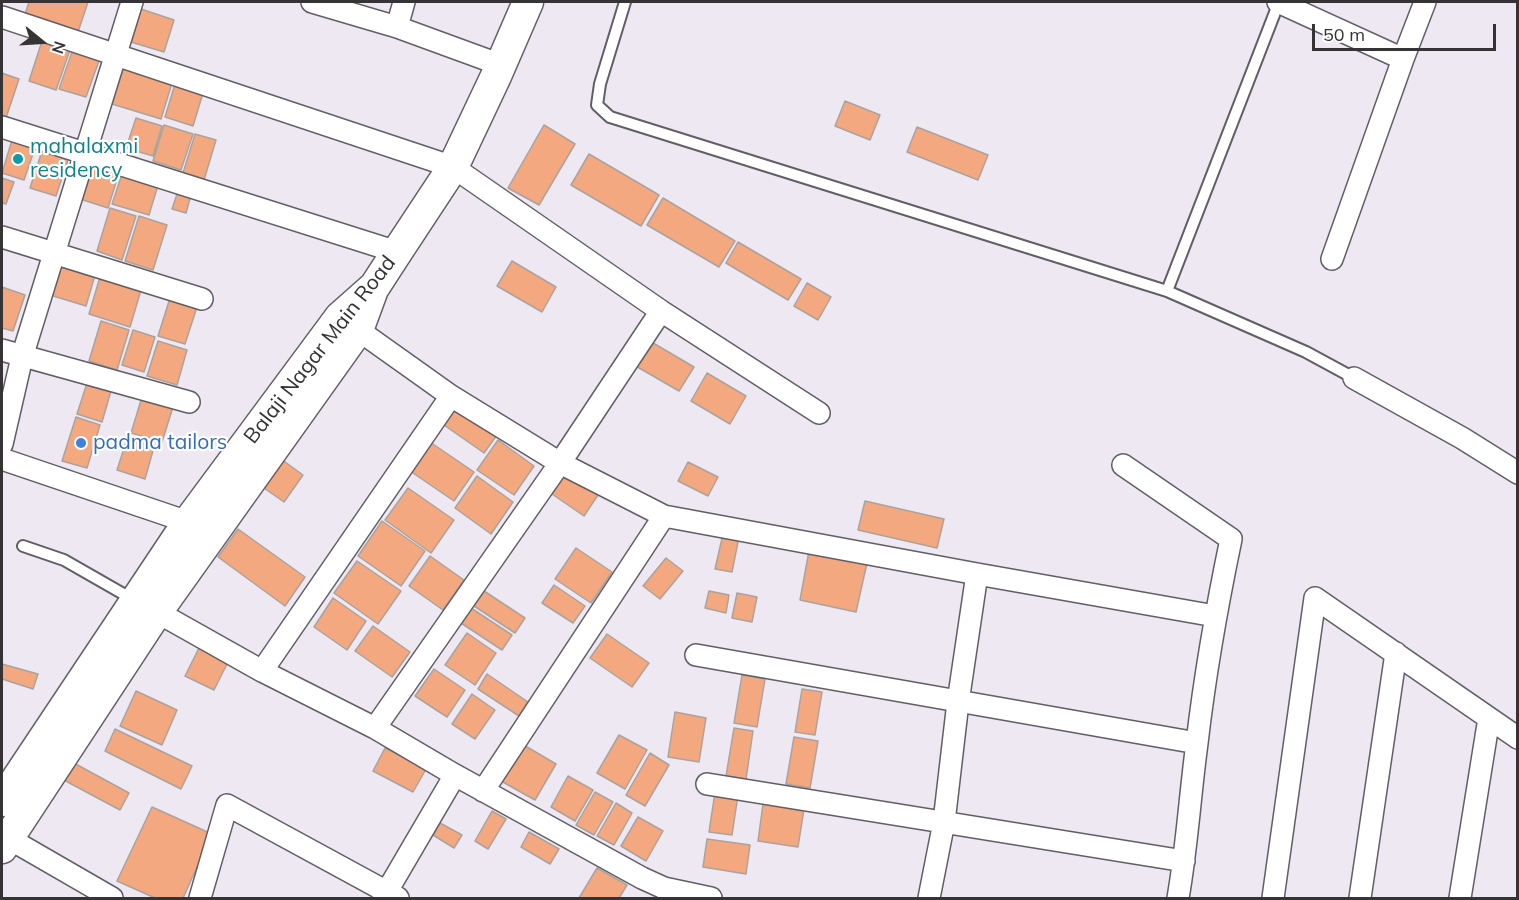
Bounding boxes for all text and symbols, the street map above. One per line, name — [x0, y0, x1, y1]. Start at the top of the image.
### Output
north arrow — [12, 12, 72, 72]
scale bar — [1315, 12, 1500, 50]
text: 50 m — [1323, 23, 1365, 46]
text: N — [48, 39, 70, 56]
place label: mahalaxmi residency — [30, 134, 138, 184]
marker: mahalaxmi residency — [11, 152, 25, 166]
street label: Balaji Nagar Main Road — [239, 251, 401, 449]
place label: padma tailors — [93, 430, 227, 456]
marker: padma tailors — [74, 436, 88, 450]

